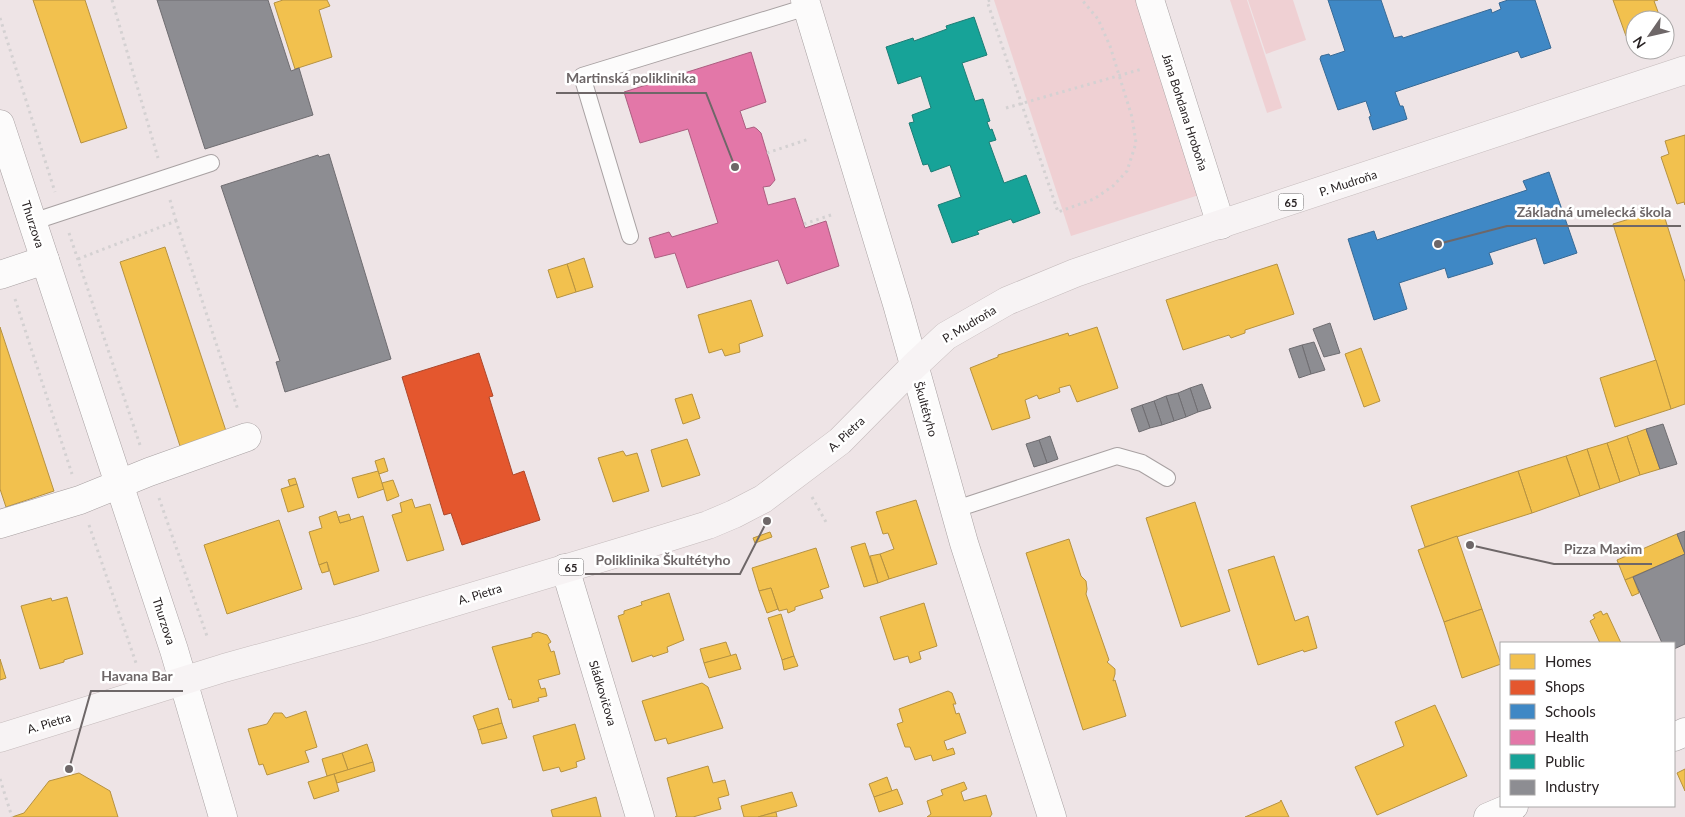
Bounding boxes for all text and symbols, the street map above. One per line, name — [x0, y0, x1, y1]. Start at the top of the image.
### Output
north arrow — [1625, 10, 1675, 60]
text: N — [1629, 33, 1649, 52]
street label: Jána Bohdana Hroboňa — [1159, 52, 1211, 173]
callout: Martinská poliklinika — [556, 64, 706, 93]
text: Martinská poliklinika — [566, 69, 696, 86]
street label: P. Mudroňa — [1317, 167, 1379, 199]
road number: 65 — [1278, 193, 1304, 210]
callout: Základná umelecká škola — [1507, 197, 1681, 226]
street label: Thurzova — [18, 199, 48, 250]
text: Základná umelecká škola — [1517, 203, 1671, 220]
street label: P. Mudroňa — [939, 302, 999, 346]
street label: Škultétyho — [911, 380, 941, 438]
street label: A. Pietra — [824, 413, 868, 455]
callout: Pizza Maxim — [1554, 535, 1652, 564]
text: Pizza Maxim — [1564, 540, 1642, 557]
callout: Poliklinika Škultétyho — [585, 545, 740, 574]
text: Poliklinika Škultétyho — [596, 551, 730, 568]
road number: 65 — [558, 558, 584, 576]
street label: A. Pietra — [456, 580, 504, 608]
street label: Thurzova — [149, 596, 179, 647]
legend — [1500, 642, 1675, 807]
text: Homes — [1545, 652, 1591, 670]
street label: Sládkovičova — [586, 658, 620, 728]
callout: Havana Bar — [91, 662, 183, 691]
text: Havana Bar — [101, 667, 174, 684]
text: Shops — [1545, 677, 1585, 695]
text: Schools — [1545, 702, 1596, 720]
street label: A. Pietra — [25, 709, 73, 737]
text: Health — [1545, 727, 1589, 745]
text: Public — [1545, 752, 1585, 770]
text: Industry — [1545, 777, 1600, 795]

